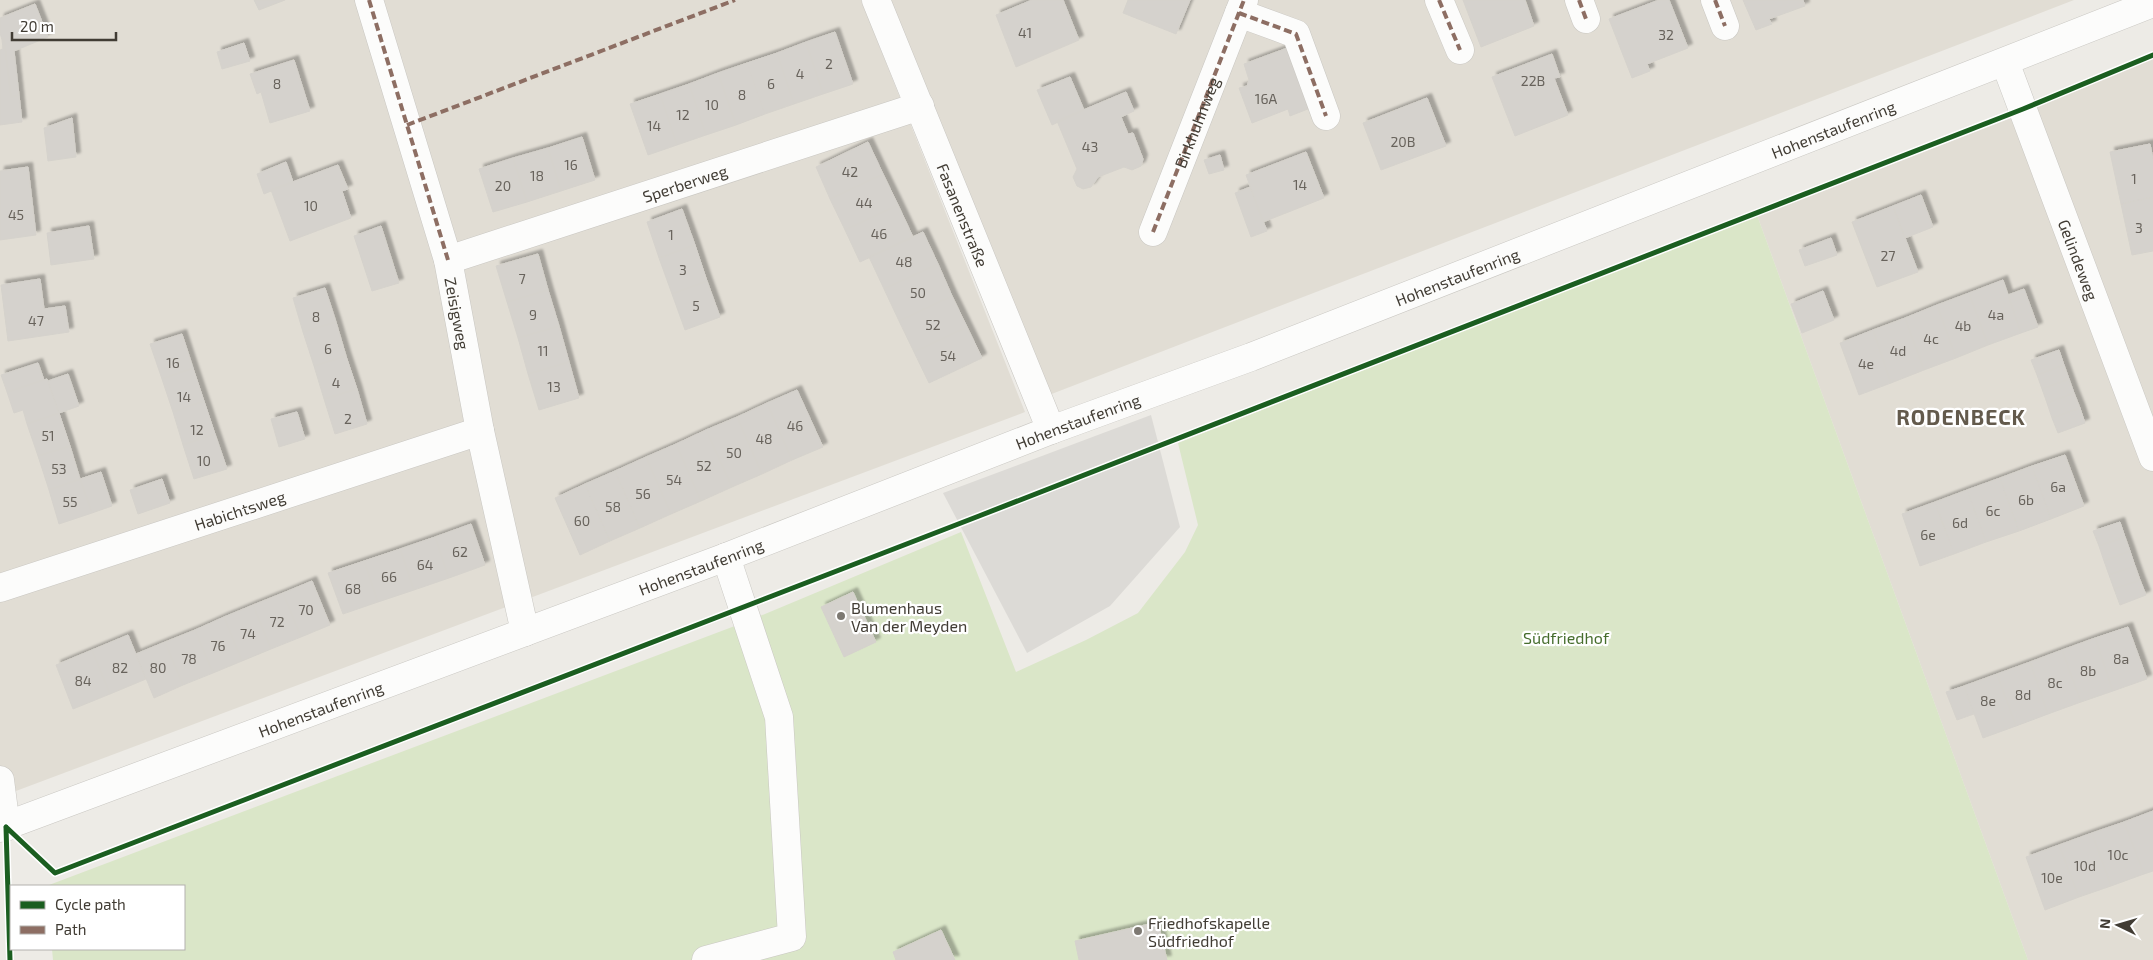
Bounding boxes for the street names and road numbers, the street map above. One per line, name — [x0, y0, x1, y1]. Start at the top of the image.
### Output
street label: Birkhuhnweg — [1170, 74, 1223, 170]
street label: Hohenstaufenring — [1768, 96, 1898, 161]
street label: Sperberweg — [640, 160, 730, 205]
street label: Fasanenstraße — [934, 160, 993, 269]
street label: Gelindeweg — [2055, 216, 2103, 303]
street label: Hohenstaufenring — [1392, 243, 1522, 309]
street label: Zeisigweg — [442, 276, 474, 351]
street label: Hohenstaufenring — [1012, 389, 1143, 453]
street label: Habichtsweg — [192, 486, 288, 533]
street label: Hohenstaufenring — [636, 534, 766, 598]
street label: Hohenstaufenring — [255, 676, 385, 740]

